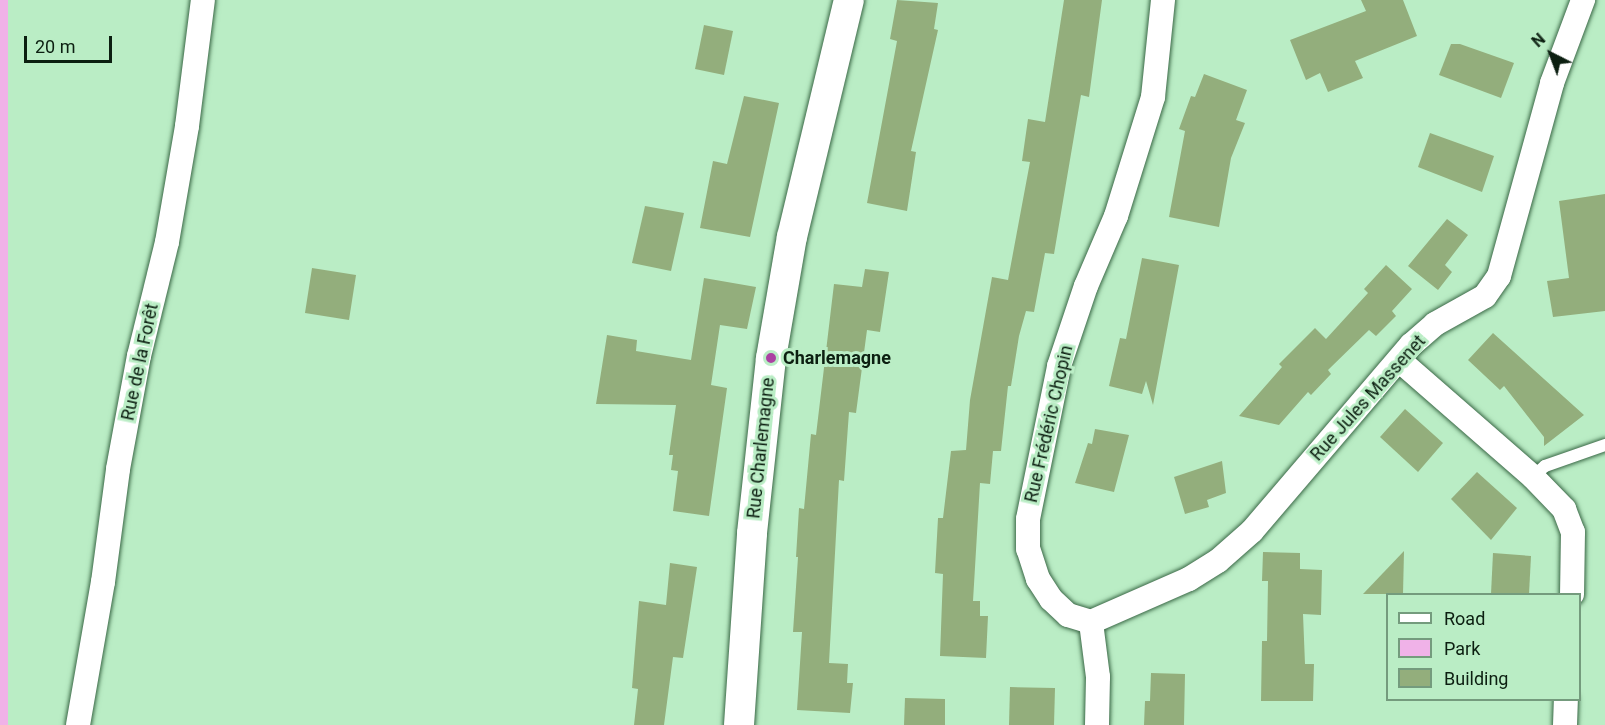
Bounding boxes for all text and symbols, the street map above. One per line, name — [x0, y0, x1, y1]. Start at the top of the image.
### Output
scale bar — [27, 24, 116, 62]
north arrow — [1521, 24, 1581, 84]
text: N — [1528, 29, 1549, 51]
text: 20 m — [35, 36, 75, 57]
street label: Rue de la Forêt — [117, 301, 163, 423]
street label: Rue Jules Massenet — [1306, 331, 1430, 465]
street label: Rue Frédéric Chopin — [1020, 343, 1078, 505]
place label: Charlemagne — [783, 347, 891, 369]
marker: Charlemagne — [764, 351, 778, 365]
street label: Rue Charlemagne — [743, 376, 779, 520]
legend — [1386, 593, 1581, 701]
text: Road — [1444, 608, 1485, 629]
text: Park — [1444, 638, 1480, 659]
text: Building — [1444, 668, 1508, 689]

